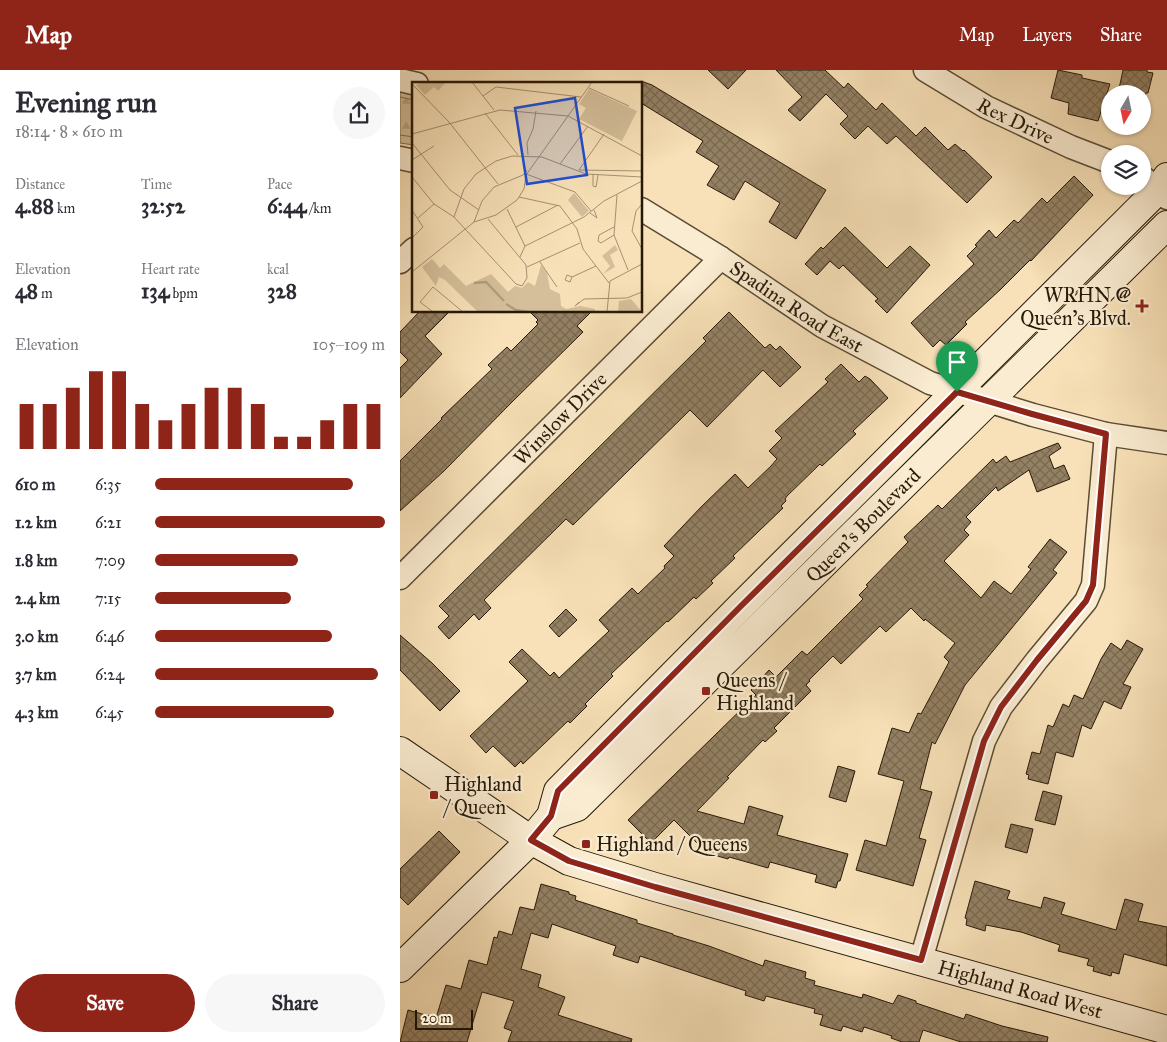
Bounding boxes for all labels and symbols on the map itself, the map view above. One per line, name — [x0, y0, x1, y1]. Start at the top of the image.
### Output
inset map — [412, 82, 642, 312]
north arrow — [1101, 85, 1151, 135]
street label: Rex Drive — [973, 92, 1058, 149]
street label: Spadina Road East — [726, 256, 867, 358]
place label: WRHN @ Queen’s Blvd. — [1020, 283, 1131, 330]
marker: WRHN @ Queen’s Blvd. — [1135, 299, 1149, 313]
pin — [936, 341, 978, 392]
street label: Winslow Drive — [508, 367, 612, 470]
street label: Queen's Boulevard — [800, 463, 925, 587]
place label: Queens / Highland — [716, 668, 794, 716]
marker: Queens / Highland — [700, 685, 712, 697]
place label: Highland / Queen — [442, 772, 522, 819]
marker: Highland / Queen — [428, 789, 440, 801]
place label: Highland / Queens — [596, 832, 748, 857]
marker: Highland / Queens — [580, 838, 592, 850]
street label: Highland Road West — [935, 955, 1106, 1024]
scale bar — [415, 1007, 472, 1030]

